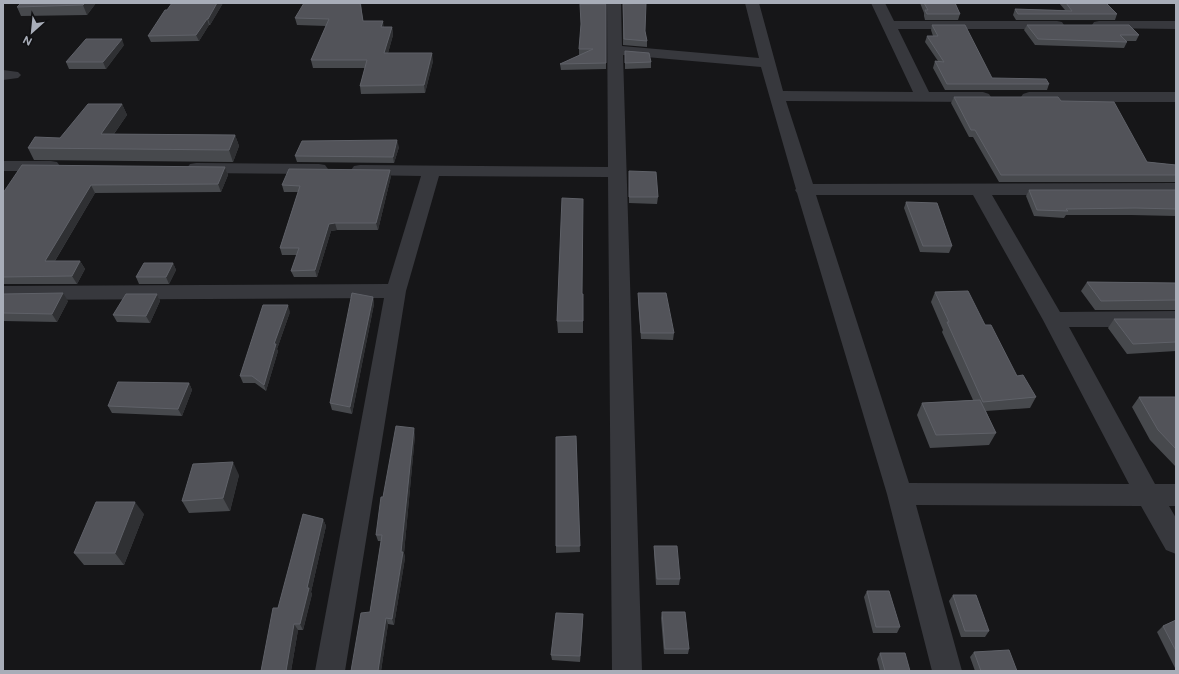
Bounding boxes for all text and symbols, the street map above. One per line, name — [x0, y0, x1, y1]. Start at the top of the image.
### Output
north arrow — [12, 12, 52, 52]
text: N — [21, 33, 34, 48]

